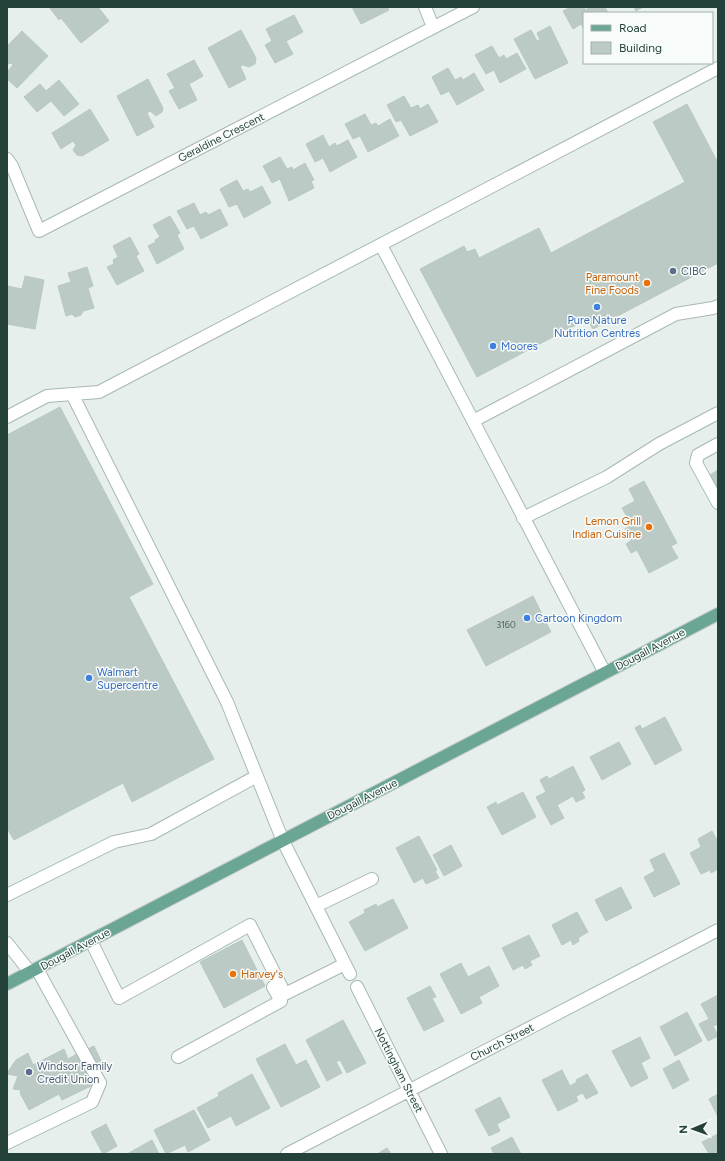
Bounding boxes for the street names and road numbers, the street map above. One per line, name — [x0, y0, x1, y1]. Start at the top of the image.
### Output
street label: Geraldine Crescent — [176, 110, 267, 165]
street label: Dougall Avenue — [613, 626, 687, 673]
street label: Dougall Avenue — [325, 776, 399, 823]
street label: Dougall Avenue — [38, 926, 112, 973]
street label: Church Street — [468, 1021, 536, 1064]
street label: Nottingham Street — [372, 1026, 425, 1115]

